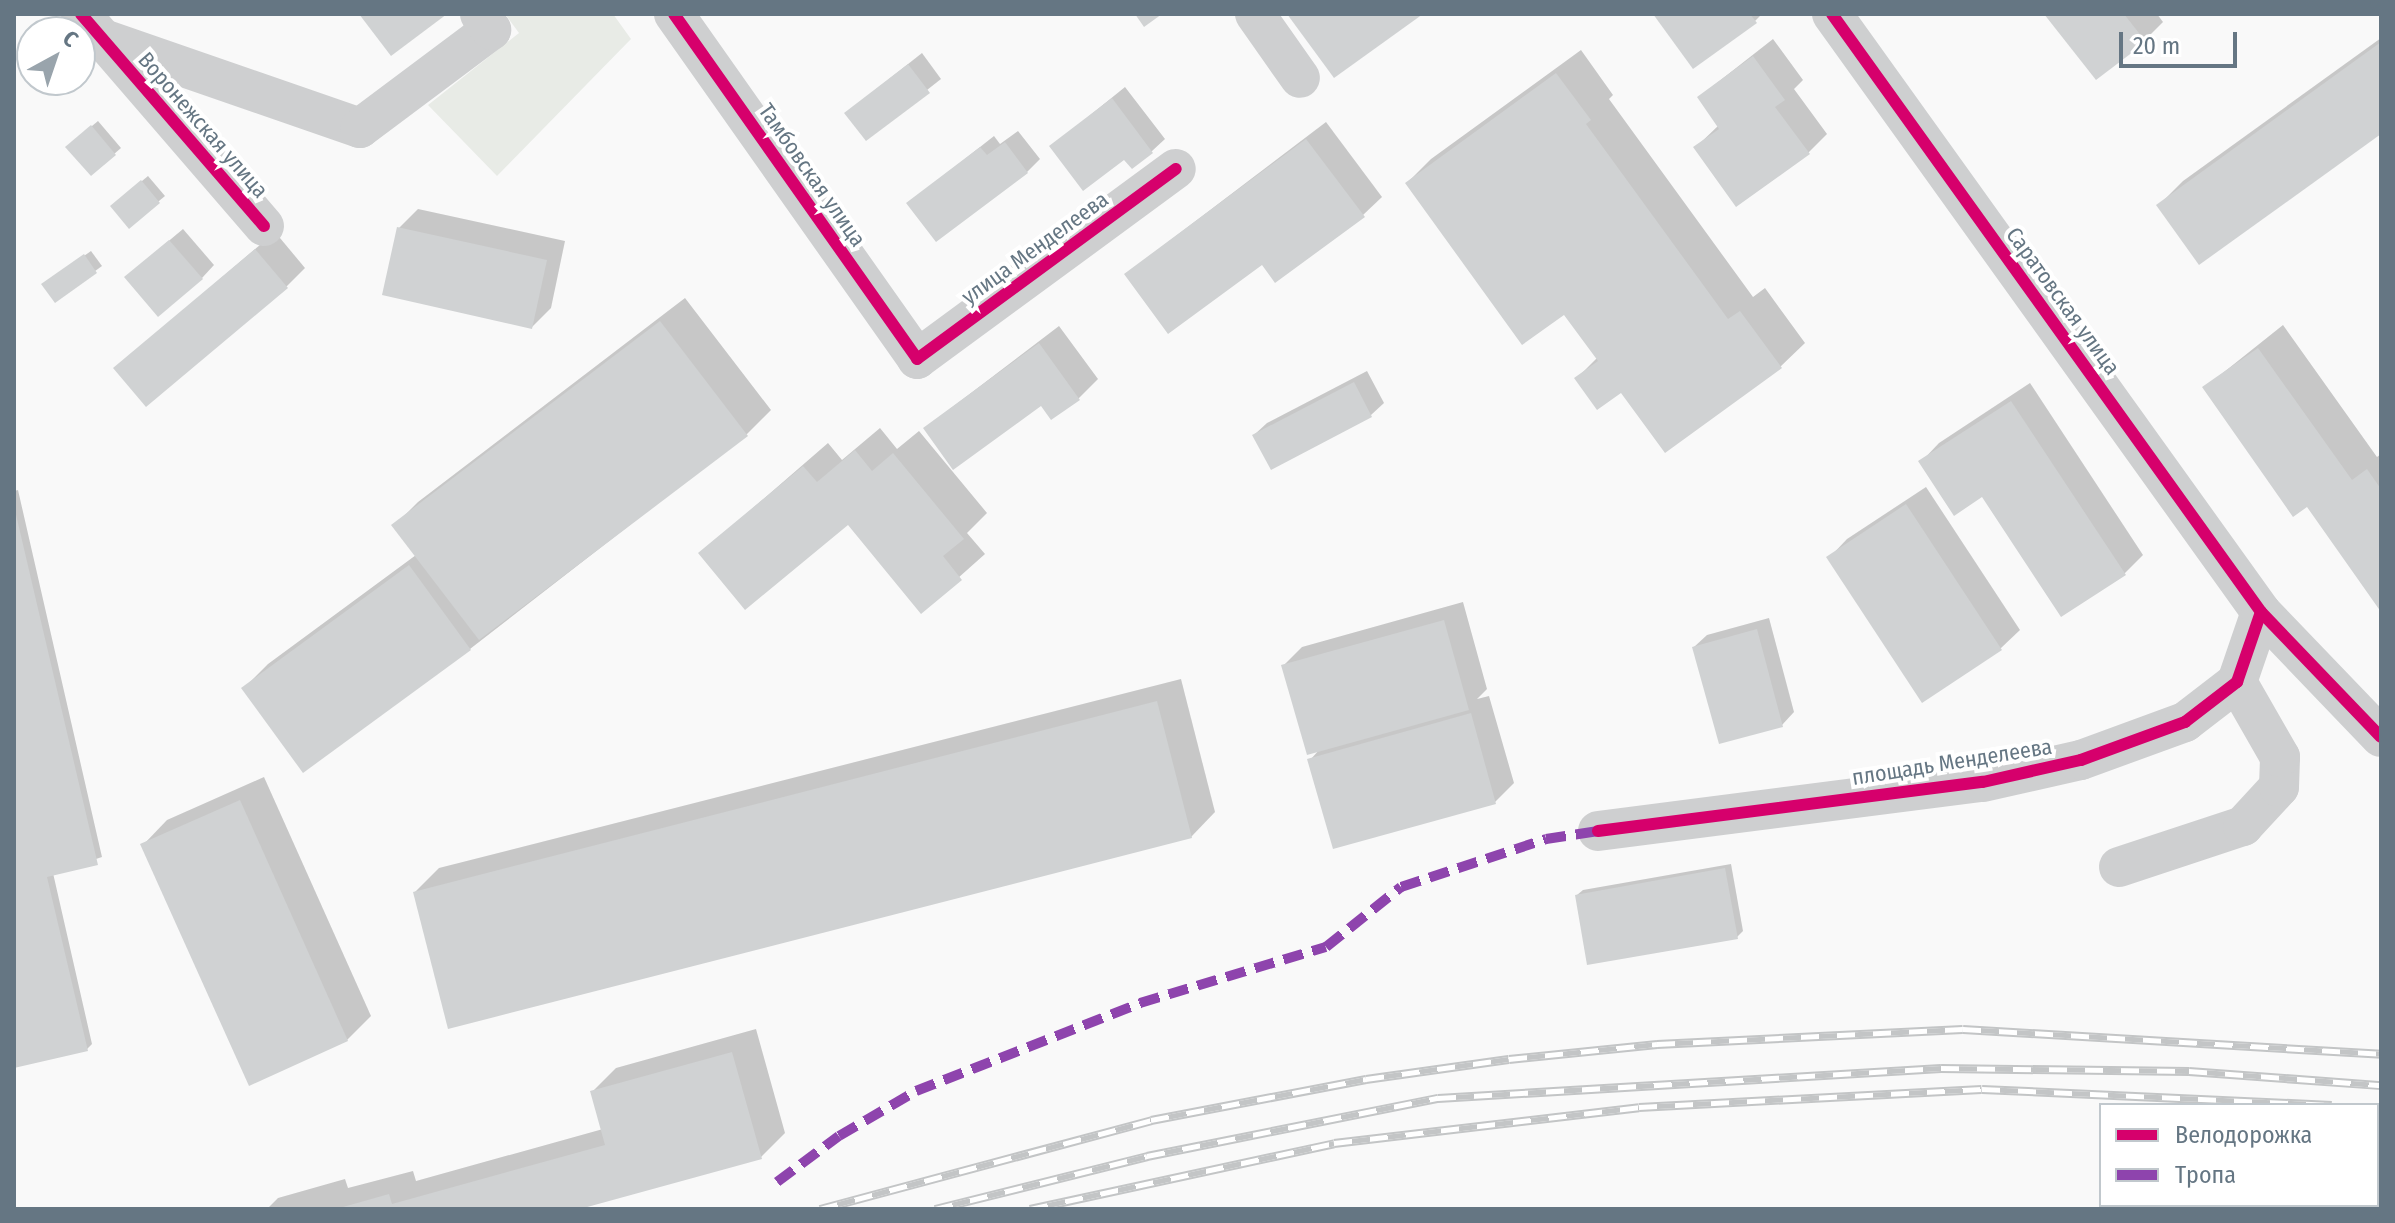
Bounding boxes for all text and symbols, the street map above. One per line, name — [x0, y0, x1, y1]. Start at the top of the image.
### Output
north arrow — [16, 16, 96, 96]
scale bar — [2123, 16, 2241, 66]
text: С — [57, 25, 84, 53]
text: 20 m — [2133, 32, 2180, 60]
street label: Воронежская улица — [133, 47, 273, 203]
street label: Тамбовская улица — [753, 98, 871, 252]
street label: улица Менделеева — [957, 186, 1113, 310]
street label: Саратовская улица — [2001, 222, 2125, 380]
street label: площадь Менделеева — [1850, 733, 2054, 791]
legend — [2099, 1103, 2379, 1207]
text: Велодорожка — [2175, 1121, 2312, 1149]
text: Тропа — [2175, 1161, 2236, 1189]

